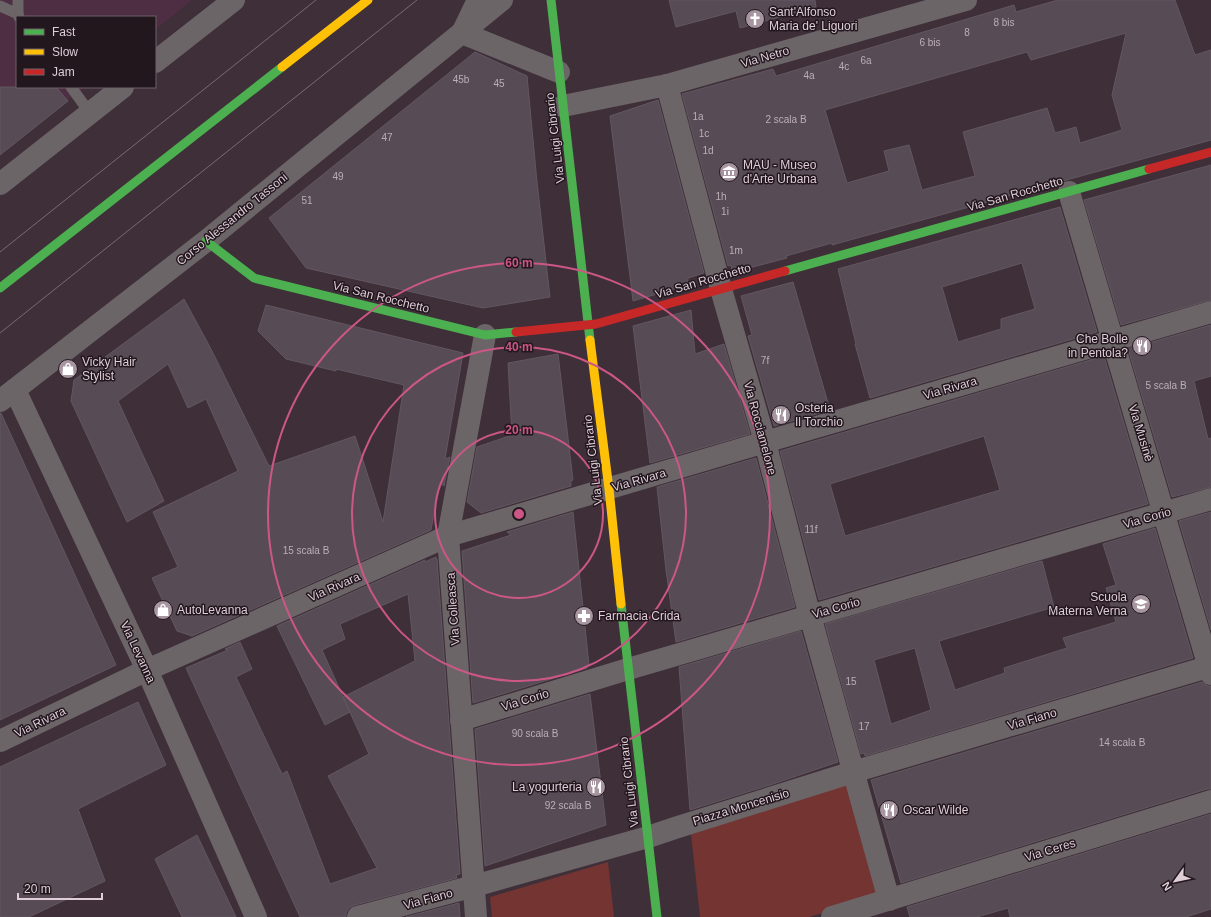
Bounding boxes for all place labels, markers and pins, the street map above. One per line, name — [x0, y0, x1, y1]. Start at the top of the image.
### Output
place label: Sant'Alfonso Maria de' Liguori — [769, 5, 857, 33]
church icon: Sant'Alfonso Maria de' Liguori — [744, 8, 766, 30]
place label: MAU - Museo d'Arte Urbana — [743, 158, 817, 186]
museum icon: MAU - Museo d'Arte Urbana — [718, 161, 740, 183]
place label: Che Bolle in Pentola? — [1068, 332, 1128, 360]
restaurant icon: Che Bolle in Pentola? — [1131, 335, 1153, 357]
place label: Vicky Hair Stylist — [82, 355, 136, 383]
shop icon: Vicky Hair Stylist — [57, 358, 79, 380]
place label: Osteria Il Torchio — [795, 401, 843, 429]
restaurant icon: Osteria Il Torchio — [770, 404, 792, 426]
centre of rings — [512, 507, 526, 521]
place label: Scuola Materna Verna — [1048, 590, 1127, 618]
school or university icon: Scuola Materna Verna — [1130, 593, 1152, 615]
shop icon: AutoLevanna — [152, 599, 174, 621]
place label: AutoLevanna — [177, 603, 248, 617]
pharmacy icon: Farmacia Crida — [573, 605, 595, 627]
place label: Farmacia Crida — [598, 609, 680, 623]
restaurant icon: La yogurteria — [585, 776, 607, 798]
place label: La yogurteria — [512, 780, 582, 794]
restaurant icon: Oscar Wilde — [878, 799, 900, 821]
place label: Oscar Wilde — [903, 803, 969, 817]

